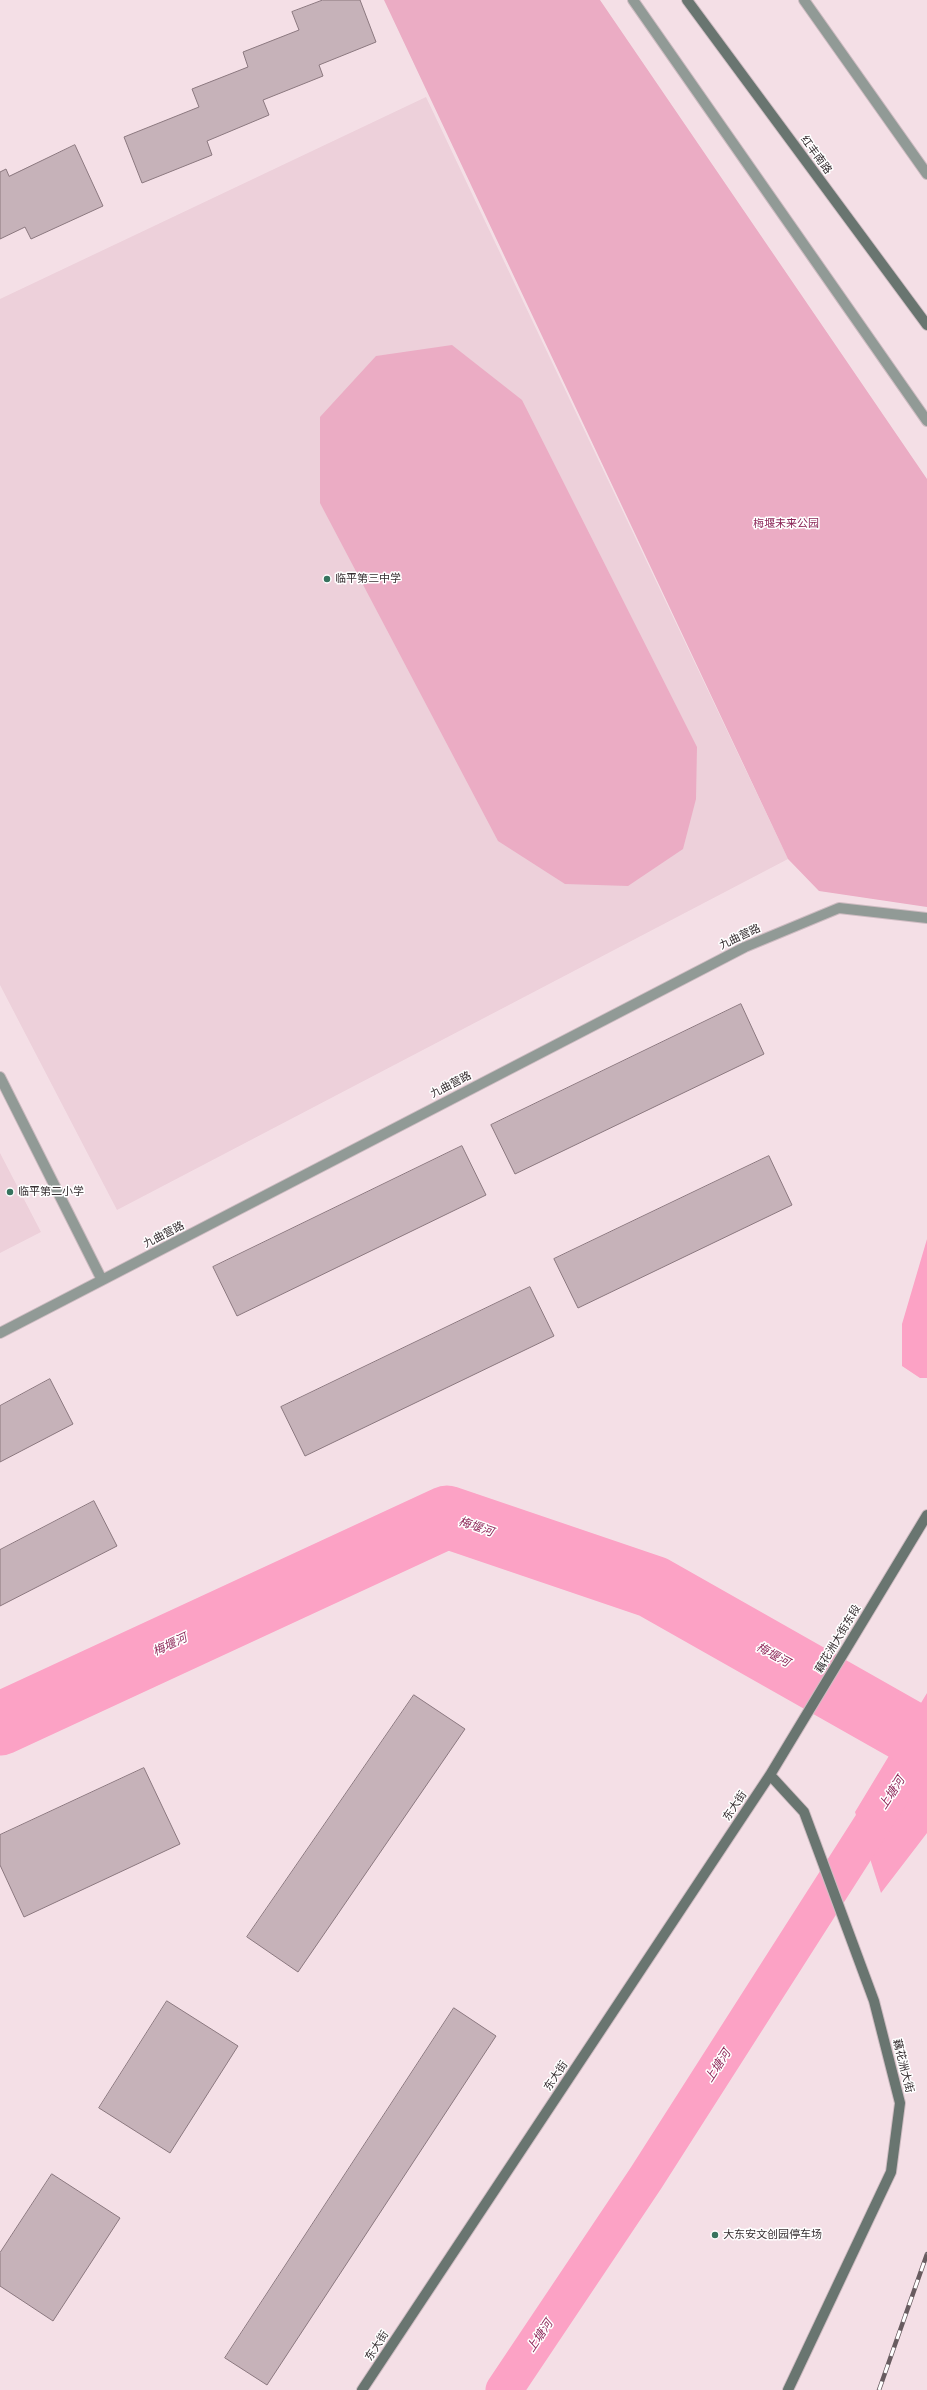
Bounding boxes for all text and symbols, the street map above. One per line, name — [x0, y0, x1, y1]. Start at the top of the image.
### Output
street label: 红丰南路 — [798, 133, 834, 177]
park label: 梅堰未来公园 — [753, 517, 819, 531]
place label: 临平第三中学 — [335, 572, 401, 586]
marker: 临平第三中学 — [322, 574, 332, 584]
street label: 九曲营路 — [717, 922, 763, 952]
street label: 九曲营路 — [428, 1069, 474, 1101]
place label: 临平第二小学 — [18, 1185, 84, 1199]
marker: 临平第二小学 — [5, 1187, 15, 1197]
street label: 九曲营路 — [141, 1219, 187, 1251]
water label: 梅堰河 — [457, 1514, 495, 1540]
street label: 藕花洲大街东段 — [813, 1603, 863, 1675]
water label: 梅堰河 — [151, 1631, 189, 1659]
water label: 梅堰河 — [754, 1640, 792, 1670]
water label: 上塘河 — [876, 1774, 908, 1812]
street label: 东大街 — [720, 1789, 750, 1823]
street label: 藕花洲大街 — [890, 2038, 916, 2094]
water label: 上塘河 — [702, 2047, 734, 2085]
street label: 东大街 — [541, 2059, 571, 2093]
place label: 大东安文创园停车场 — [723, 2228, 822, 2242]
marker: 大东安文创园停车场 — [710, 2230, 720, 2240]
water label: 上塘河 — [524, 2317, 556, 2355]
street label: 东大街 — [362, 2329, 392, 2363]

